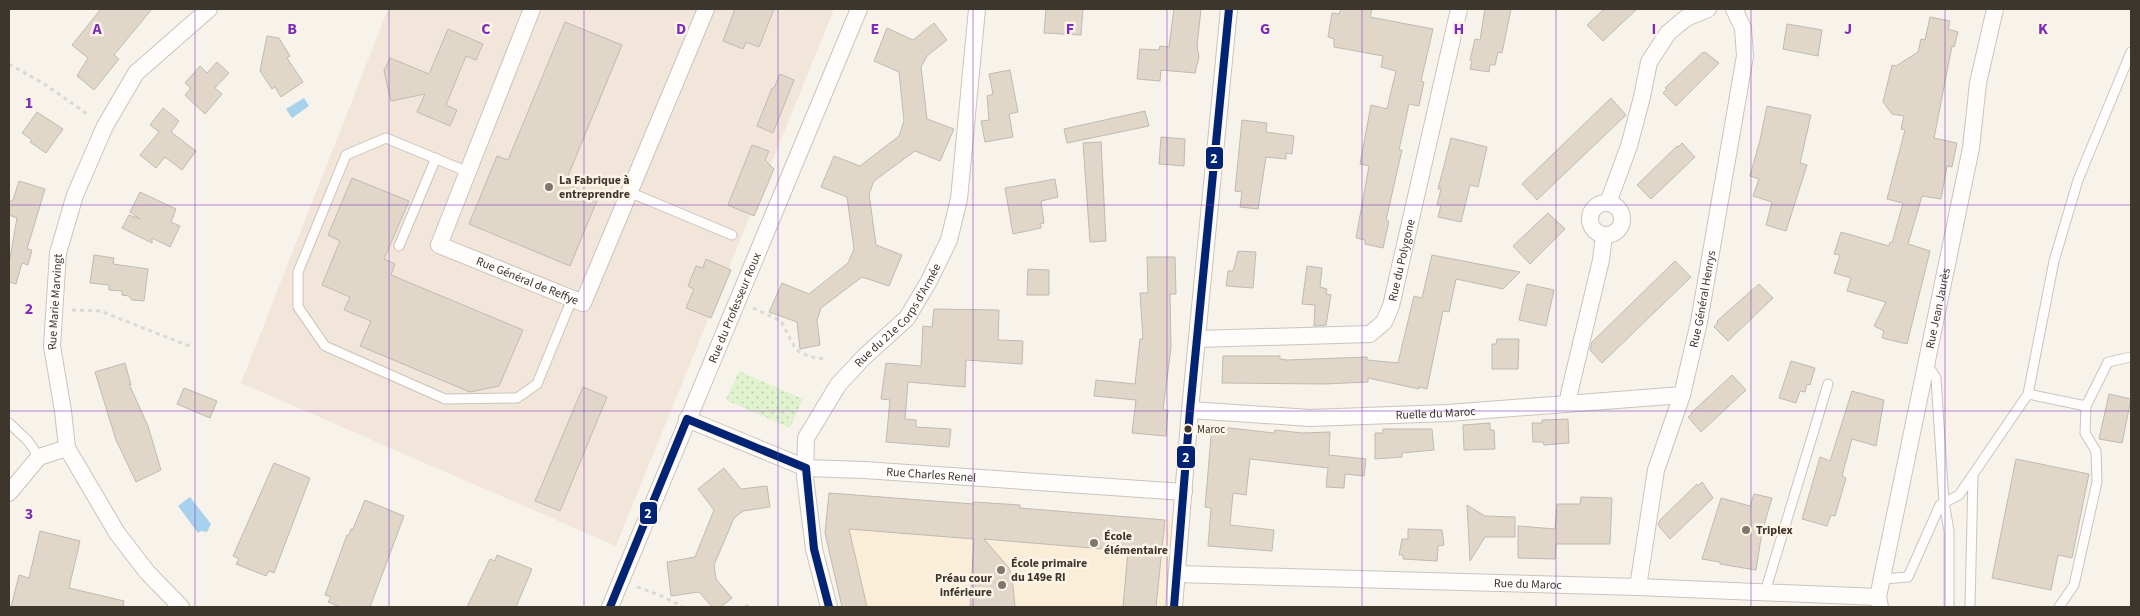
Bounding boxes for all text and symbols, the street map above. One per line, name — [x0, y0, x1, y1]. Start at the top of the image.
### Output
text: A — [91, 18, 102, 40]
text: B — [287, 18, 297, 40]
text: C — [481, 18, 491, 40]
text: D — [676, 18, 686, 40]
text: E — [871, 18, 879, 40]
text: F — [1066, 18, 1074, 40]
text: G — [1260, 18, 1270, 40]
text: H — [1454, 18, 1464, 40]
text: I — [1652, 18, 1656, 40]
text: J — [1844, 18, 1852, 40]
text: K — [2038, 18, 2048, 40]
text: 1 — [25, 92, 33, 114]
line badge: 2 — [1205, 146, 1224, 170]
text: 2 — [1210, 149, 1218, 169]
place label: La Fabrique à entreprendre — [559, 172, 630, 203]
marker: La Fabrique à entreprendre — [543, 181, 555, 193]
street label: Rue du Polygone — [1384, 217, 1419, 303]
street label: Rue du Professeur Roux — [704, 249, 765, 366]
street label: Rue Général Henrys — [1685, 249, 1720, 349]
street label: Rue Général de Reffye — [474, 252, 581, 309]
street label: Rue Marie Marvingt — [43, 253, 66, 351]
street label: Rue du 21e Corps d'Armée — [850, 260, 945, 371]
street label: Rue Jean Jaurès — [1921, 267, 1954, 350]
text: 2 — [25, 298, 33, 320]
street label: Ruelle du Maroc — [1395, 402, 1477, 423]
place label: Maroc — [1197, 422, 1225, 437]
marker: Maroc — [1183, 424, 1193, 434]
line badge: 2 — [1176, 445, 1196, 469]
text: 2 — [1182, 448, 1190, 468]
street label: Rue Charles Renel — [886, 463, 977, 486]
line badge: 2 — [639, 501, 658, 525]
text: 3 — [25, 503, 33, 525]
text: 2 — [644, 504, 652, 524]
place label: Triplex — [1756, 522, 1793, 539]
marker: Triplex — [1740, 524, 1752, 536]
place label: École élémentaire — [1104, 528, 1168, 559]
marker: École élémentaire — [1088, 537, 1100, 549]
place label: École primaire du 149e RI — [1011, 555, 1087, 586]
marker: École primaire du 149e RI — [995, 564, 1007, 576]
place label: Préau cour inférieure — [935, 570, 992, 601]
street label: Rue du Maroc — [1494, 574, 1563, 593]
marker: Préau cour inférieure — [996, 579, 1008, 591]

